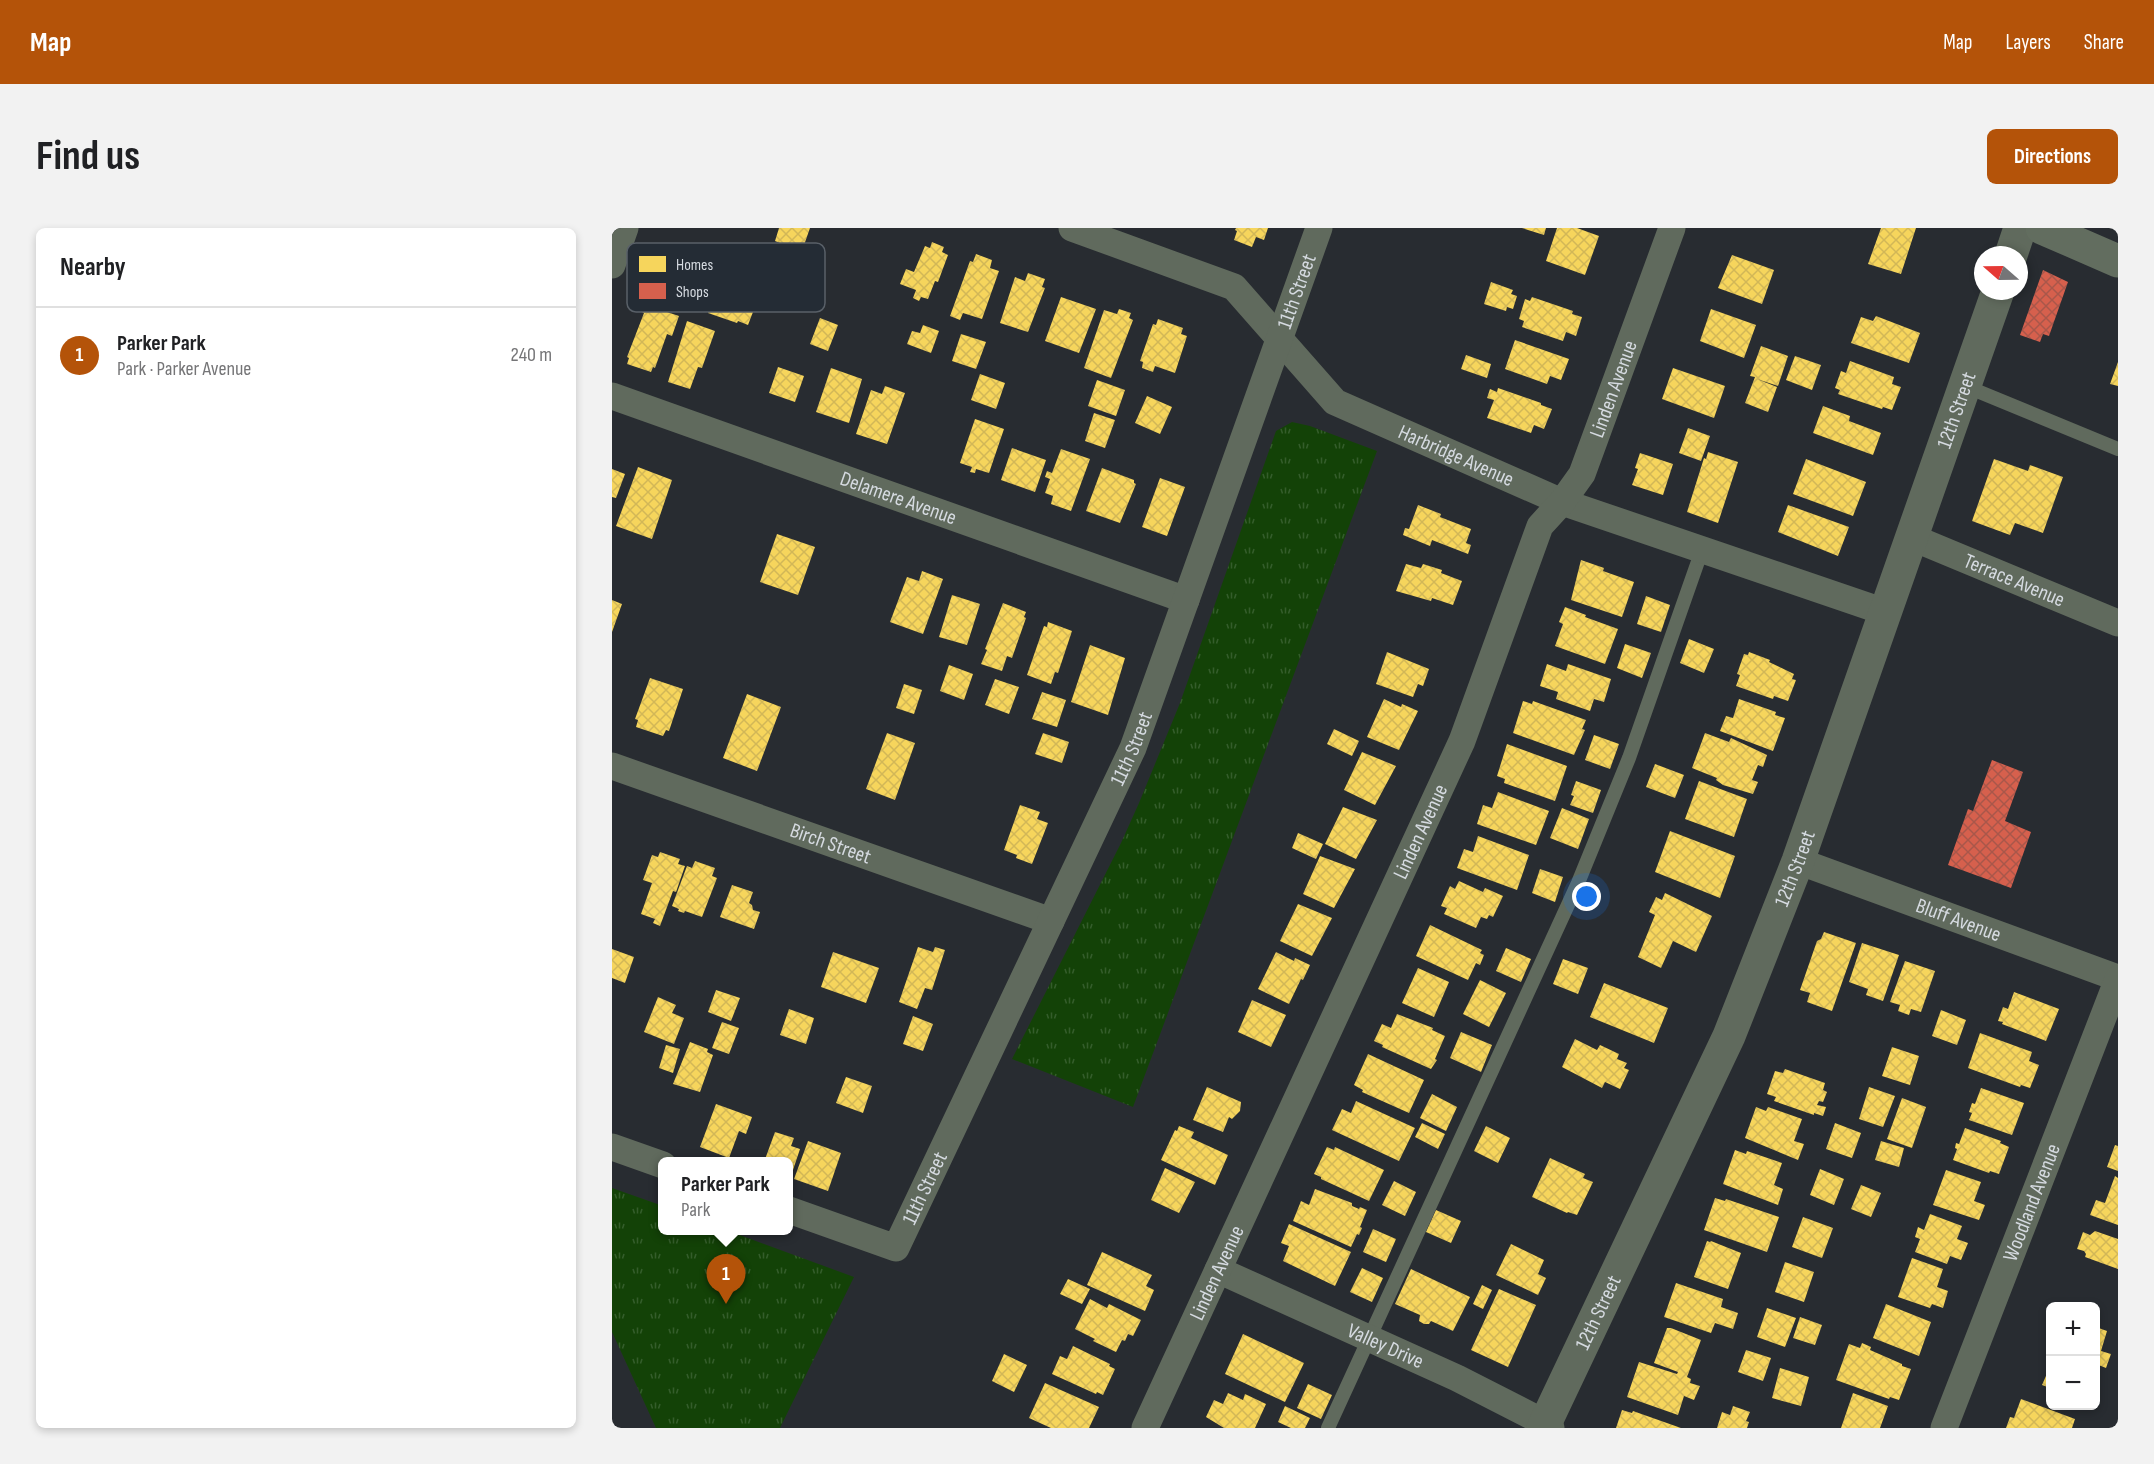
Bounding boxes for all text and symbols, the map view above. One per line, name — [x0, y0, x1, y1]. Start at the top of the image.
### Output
text: Map — [30, 26, 71, 59]
text: Map — [1943, 30, 1972, 55]
text: Layers — [2005, 30, 2051, 55]
text: Share — [2084, 30, 2124, 55]
button: Directions — [1987, 129, 2118, 184]
text: Find us — [36, 131, 140, 182]
legend — [627, 243, 825, 312]
north arrow — [1974, 246, 2028, 300]
street label: 11th Street — [1272, 251, 1322, 332]
text: Nearby — [60, 252, 126, 283]
text: Homes — [676, 256, 713, 275]
text: Shops — [676, 283, 709, 302]
text: Parker Park — [117, 330, 206, 357]
street label: Linden Avenue — [1584, 337, 1643, 441]
text: 1 — [76, 343, 83, 367]
text: 240 m — [511, 343, 552, 367]
text: Park · Parker Avenue — [117, 357, 251, 381]
street label: 12th Street — [1932, 369, 1982, 452]
street label: Harbridge Avenue — [1394, 420, 1518, 492]
street label: Delamere Avenue — [837, 466, 960, 530]
street label: Terrace Avenue — [1960, 548, 2068, 612]
street label: 11th Street — [1105, 708, 1158, 789]
street label: Linden Avenue — [1388, 780, 1453, 883]
street label: Birch Street — [787, 818, 874, 869]
street label: 12th Street — [1769, 827, 1821, 910]
your location — [1572, 882, 1601, 911]
street label: Bluff Avenue — [1912, 893, 2004, 947]
street label: Woodland Avenue — [1998, 1140, 2066, 1265]
street label: 11th Street — [897, 1148, 953, 1229]
popup — [658, 1157, 793, 1235]
text: Parker Park — [681, 1171, 770, 1198]
text: Park — [681, 1198, 710, 1222]
street label: Linden Avenue — [1184, 1222, 1250, 1324]
pin: 1 — [706, 1254, 746, 1304]
street label: 12th Street — [1570, 1271, 1627, 1354]
map controls — [2046, 1302, 2100, 1410]
button: + — [2046, 1302, 2100, 1356]
street label: Valley Drive — [1343, 1318, 1428, 1374]
button: − — [2046, 1356, 2100, 1410]

